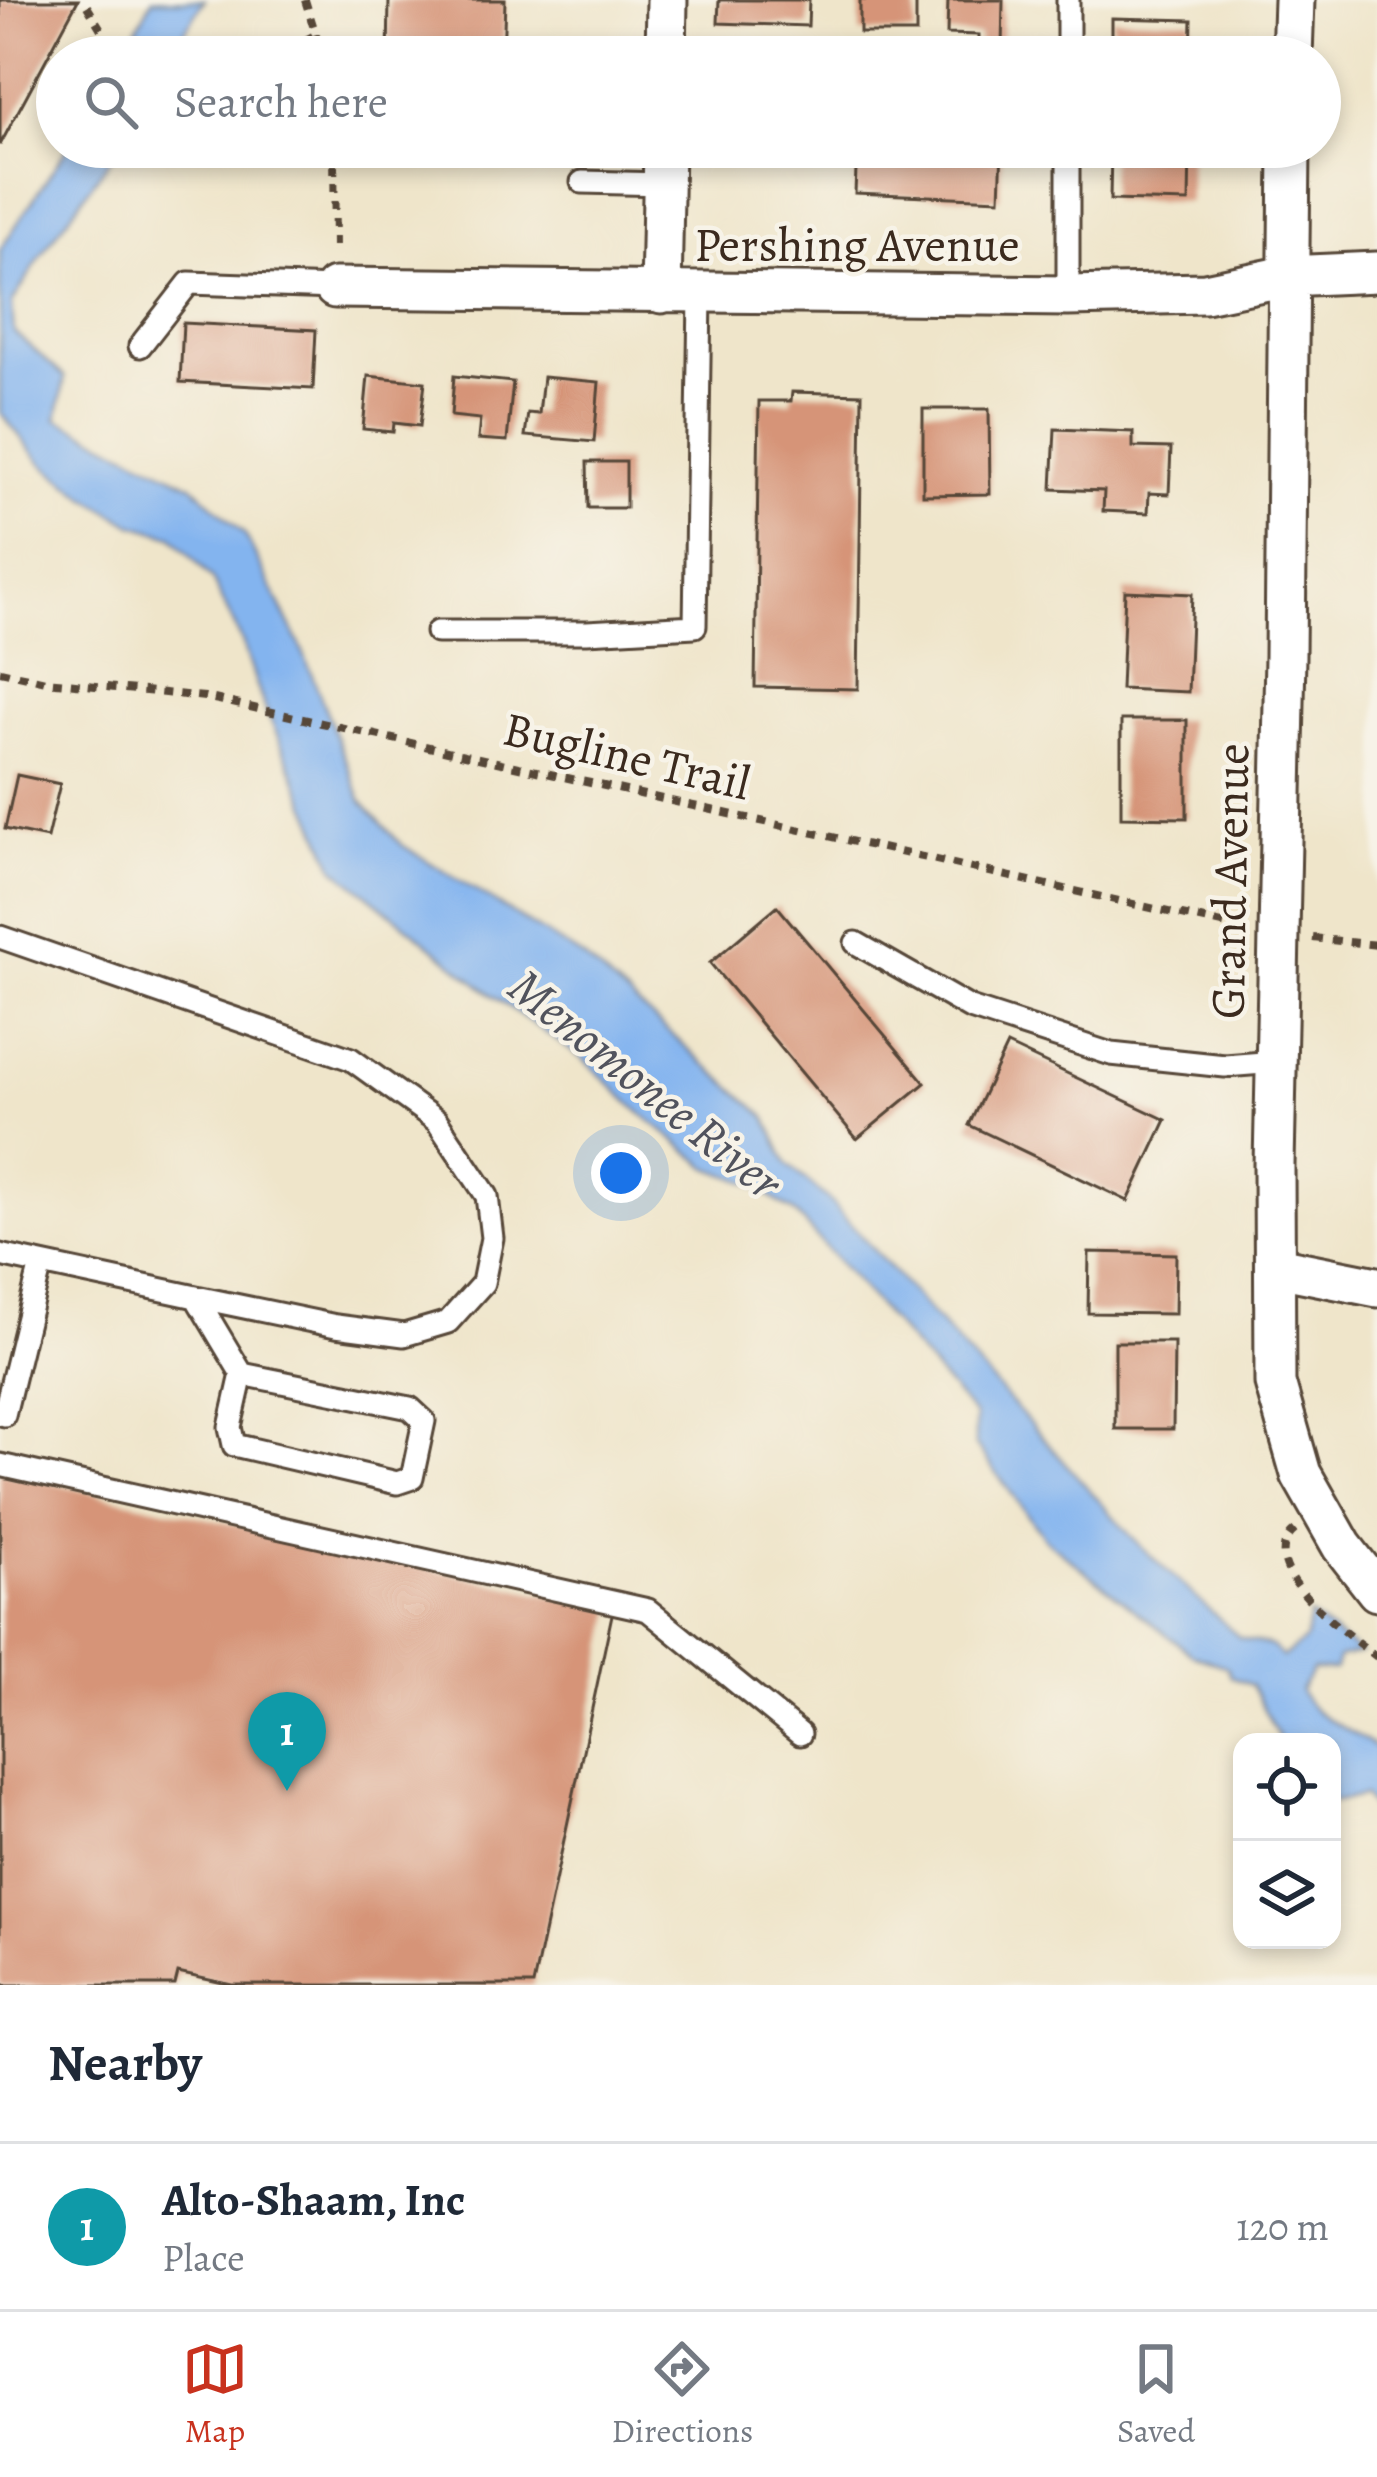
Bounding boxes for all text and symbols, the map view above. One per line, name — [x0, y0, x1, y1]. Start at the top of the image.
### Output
search box — [36, 36, 1341, 168]
icon: search — [78, 69, 144, 135]
text: Search here — [174, 71, 388, 133]
street label: Pershing Avenue — [694, 212, 1020, 278]
street label: Bugline Trail — [497, 696, 757, 816]
street label: Grand Avenue — [1195, 743, 1265, 1020]
water label: Menomonee River — [494, 952, 799, 1217]
your location — [591, 1143, 651, 1203]
pin: 1 — [248, 1692, 326, 1791]
map controls — [1233, 1733, 1341, 1949]
button: locate — [1233, 1733, 1341, 1841]
button: layers — [1233, 1841, 1341, 1949]
text: Nearby — [48, 2028, 202, 2098]
text: Alto-Shaam, Inc — [162, 2169, 465, 2231]
text: 1 — [80, 2200, 94, 2253]
text: 120 m — [1236, 2200, 1329, 2253]
text: Place — [162, 2231, 245, 2284]
tab: Map — [182, 2336, 248, 2453]
tab: Directions — [612, 2336, 753, 2453]
tab: Saved — [1117, 2336, 1195, 2453]

